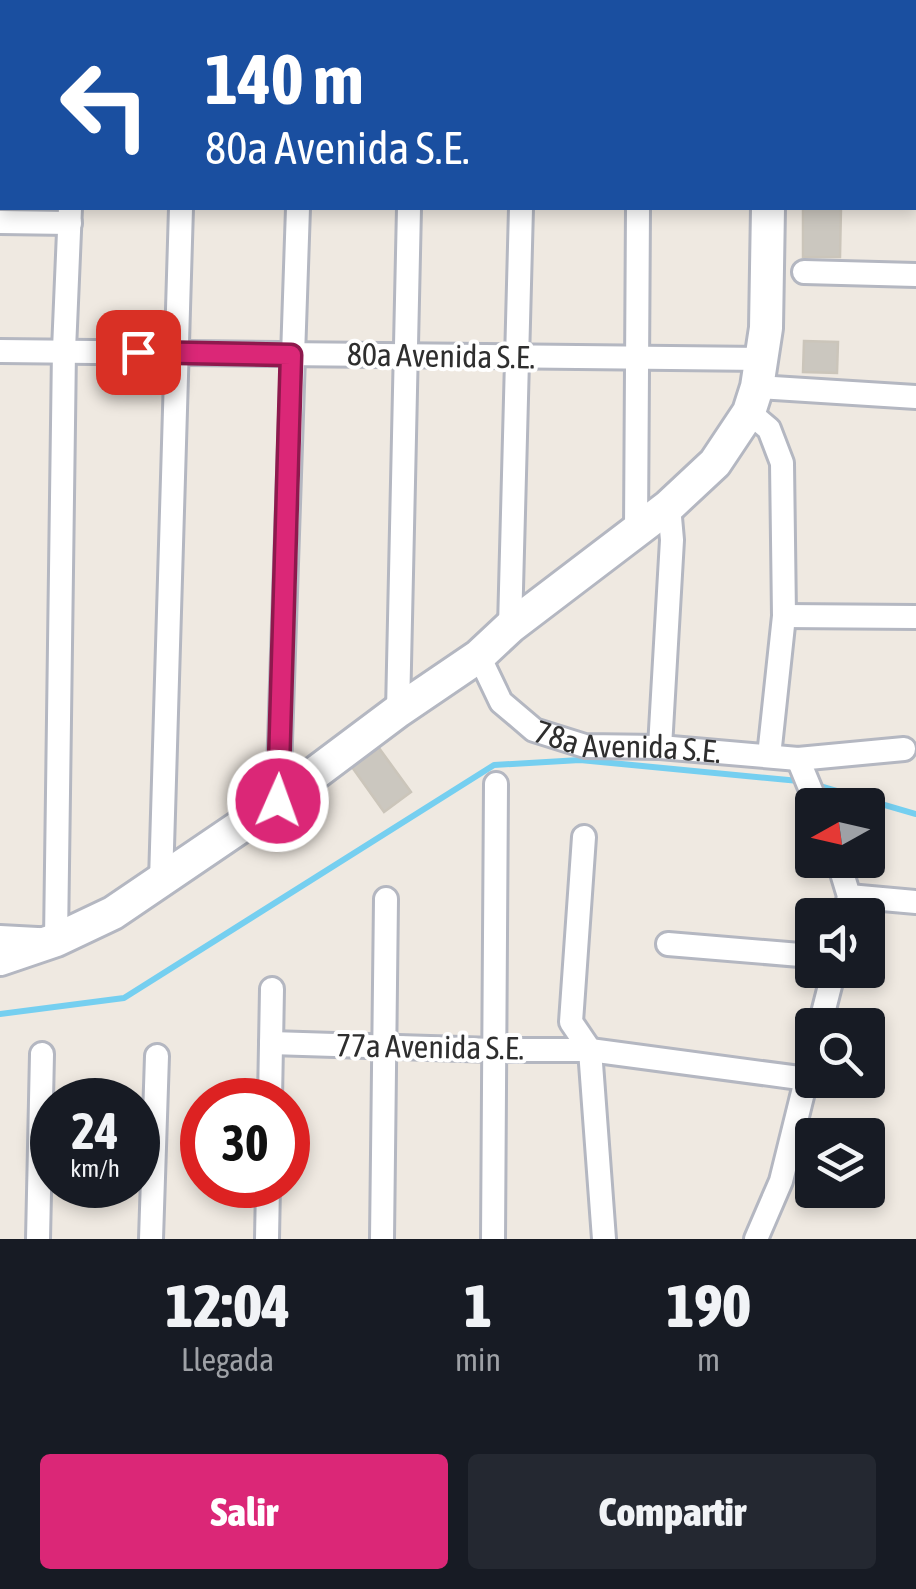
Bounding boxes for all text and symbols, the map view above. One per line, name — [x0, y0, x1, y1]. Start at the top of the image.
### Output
text: 140 m — [205, 39, 364, 119]
icon: left — [40, 40, 170, 170]
text: 80a Avenida S.E. — [205, 122, 470, 174]
pin — [96, 310, 181, 395]
icon: arrive — [111, 325, 166, 380]
street label: 80a Avenida S.E. — [347, 335, 535, 376]
street label: 78a Avenida S.E. — [530, 712, 723, 770]
position arrow — [226, 749, 330, 853]
north arrow — [795, 788, 885, 878]
map controls — [795, 788, 885, 1208]
button: sound — [795, 898, 885, 988]
button: search — [795, 1008, 885, 1098]
street label: 77a Avenida S.E. — [336, 1026, 524, 1067]
speed limit sign: 30 — [180, 1078, 310, 1208]
text: 24 — [71, 1102, 118, 1160]
button: layers — [795, 1118, 885, 1208]
text: km/h — [70, 1154, 120, 1182]
text: 12:04 — [165, 1271, 290, 1340]
text: 1 — [464, 1271, 492, 1340]
text: 190 — [666, 1271, 751, 1340]
text: Llegada — [181, 1341, 274, 1378]
text: min — [455, 1341, 501, 1378]
text: m — [697, 1341, 720, 1378]
button: Salir — [40, 1454, 448, 1569]
button: Compartir — [468, 1454, 876, 1569]

